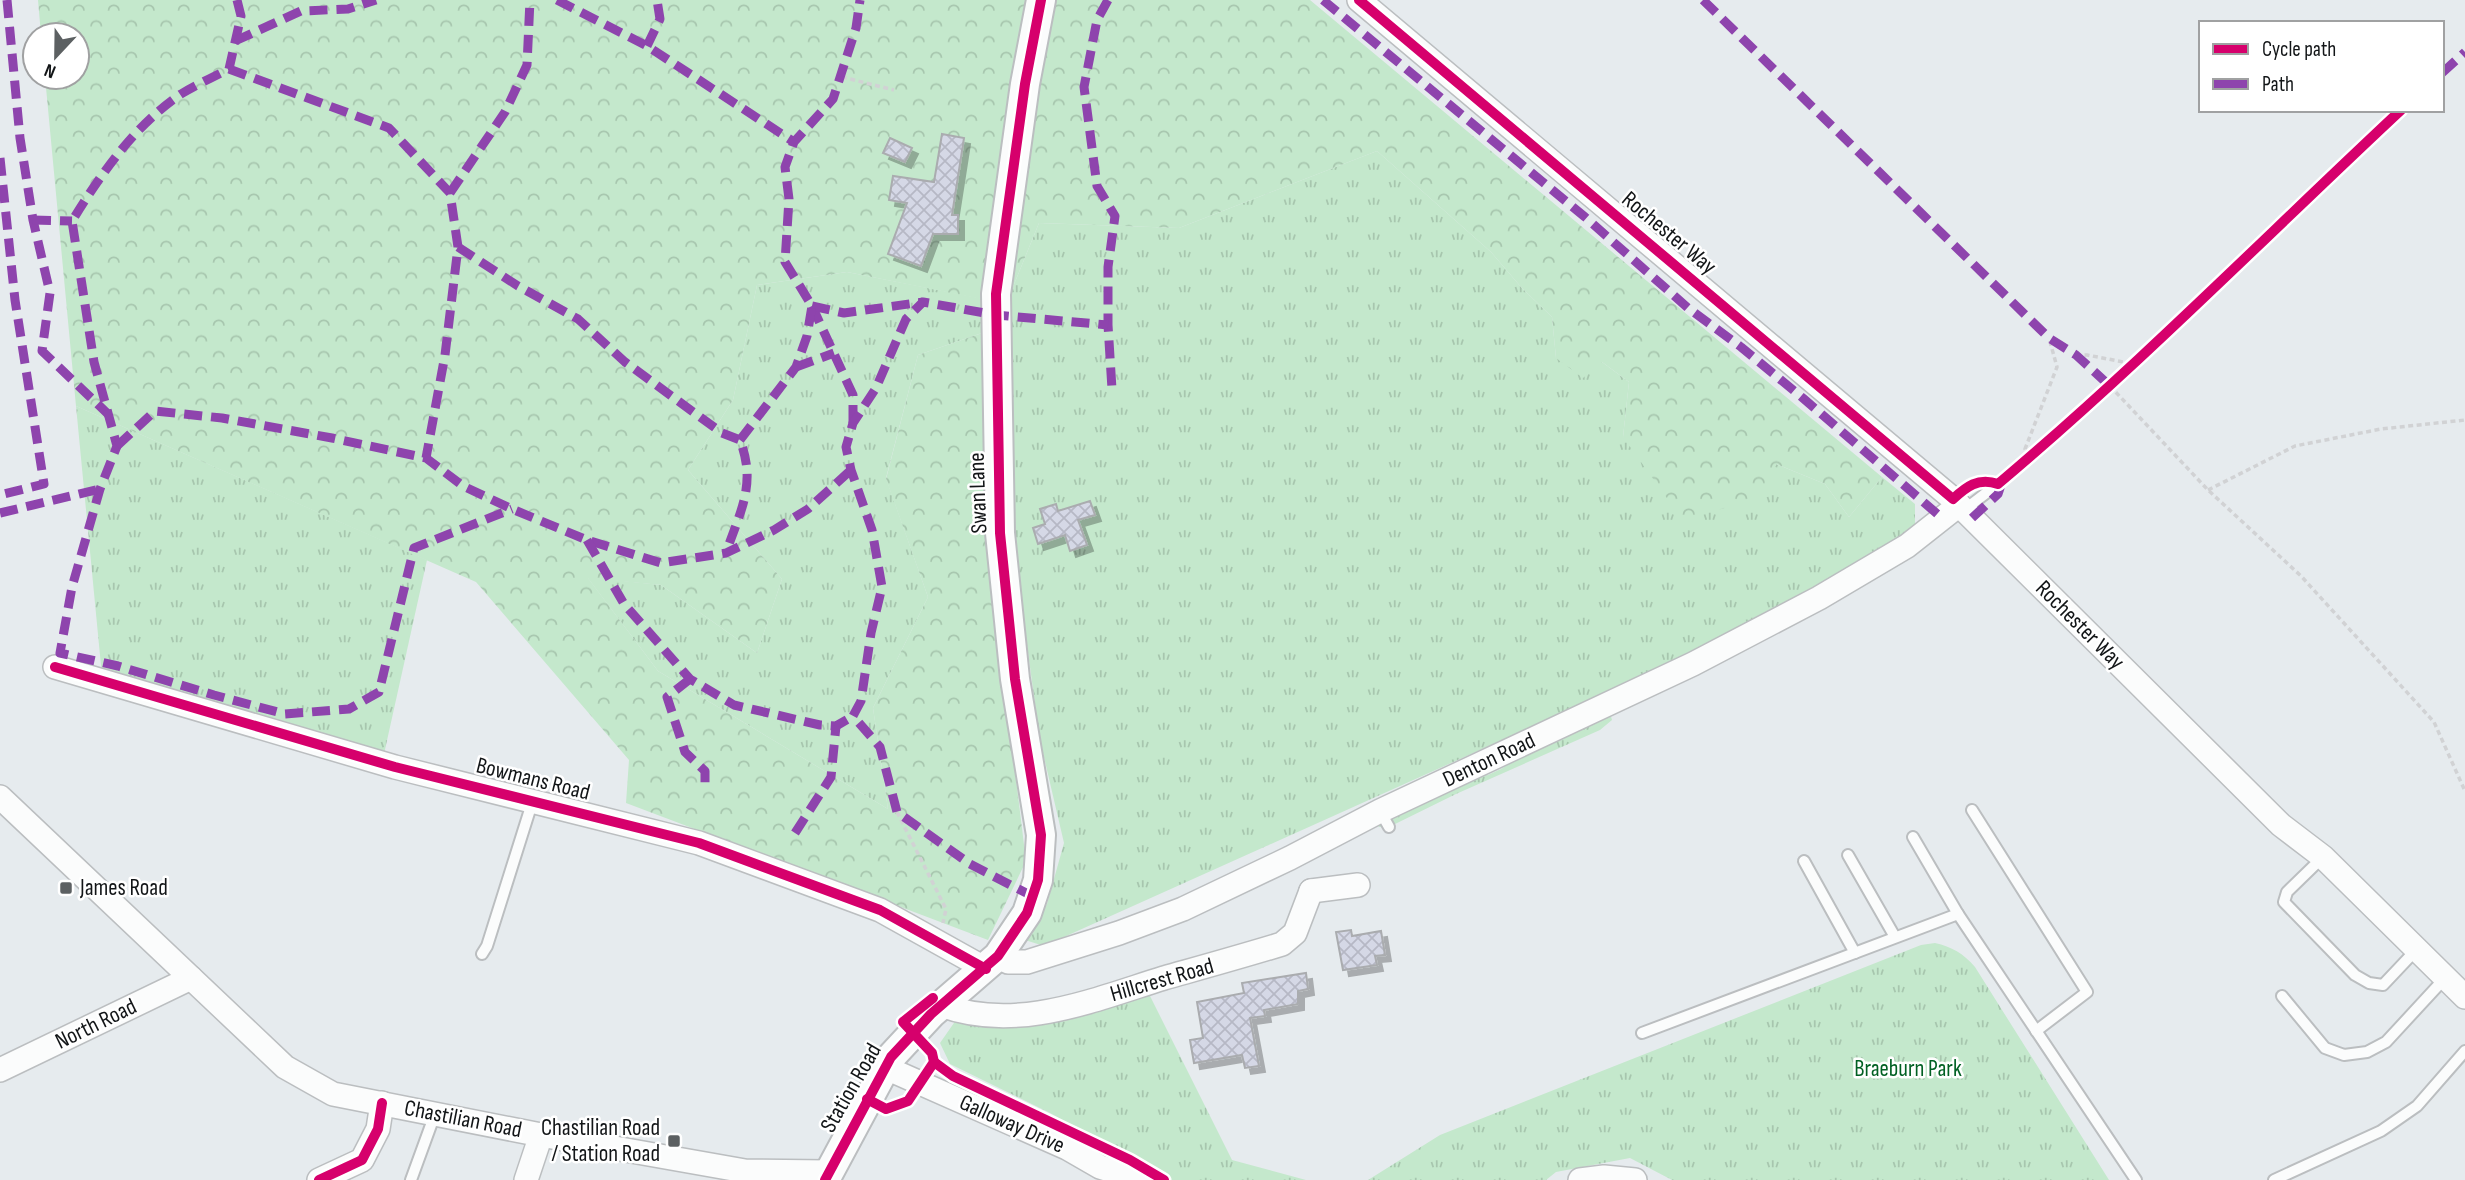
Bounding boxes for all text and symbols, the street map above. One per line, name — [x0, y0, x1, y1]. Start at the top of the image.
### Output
north arrow — [21, 21, 91, 91]
legend — [2199, 21, 2444, 112]
text: Cycle path — [2262, 37, 2336, 62]
text: N — [41, 58, 59, 83]
text: Path — [2262, 72, 2294, 97]
street label: Rochester Way — [1616, 185, 1722, 281]
street label: Swan Lane — [963, 452, 993, 534]
street label: Rochester Way — [2030, 575, 2131, 676]
street label: Denton Road — [1438, 726, 1540, 794]
street label: Bowmans Road — [473, 751, 593, 807]
place label: James Road — [79, 874, 168, 902]
marker: James Road — [58, 880, 74, 896]
street label: Hillcrest Road — [1107, 952, 1217, 1008]
street label: North Road — [51, 992, 141, 1056]
street label: Station Road — [814, 1038, 888, 1138]
park label: Braeburn Park — [1854, 1055, 1962, 1083]
street label: Galloway Drive — [955, 1088, 1069, 1160]
street label: Chastilian Road — [402, 1094, 524, 1144]
place label: Chastilian Road / Station Road — [541, 1114, 660, 1168]
marker: Chastilian Road / Station Road — [666, 1133, 682, 1149]

